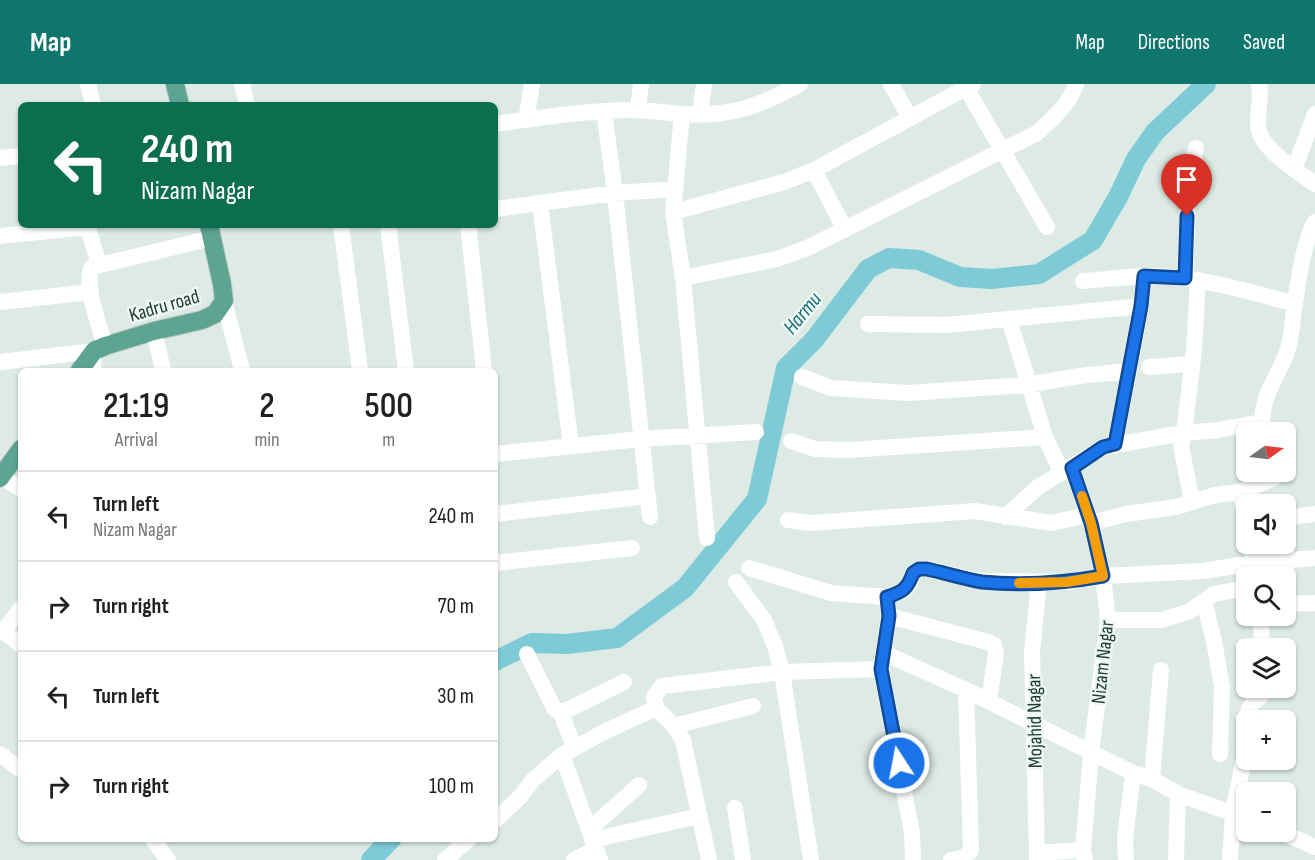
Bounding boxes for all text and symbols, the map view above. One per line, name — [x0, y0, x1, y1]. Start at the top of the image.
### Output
text: Map — [30, 26, 71, 59]
text: Map — [1075, 30, 1105, 55]
text: Directions — [1138, 30, 1210, 55]
text: Saved — [1243, 30, 1285, 55]
text: 240 m — [141, 124, 233, 175]
icon: left — [42, 126, 120, 204]
pin — [1161, 154, 1212, 216]
icon: arrive — [1170, 163, 1203, 196]
text: Nizam Nagar — [141, 175, 254, 207]
street label: Kadru road — [126, 285, 202, 327]
water label: Harmu — [778, 287, 827, 339]
text: 21:19 — [103, 385, 169, 428]
text: 2 — [259, 385, 275, 428]
text: 500 — [364, 385, 413, 428]
north arrow — [1236, 422, 1296, 482]
map controls — [1236, 422, 1296, 842]
text: Arrival — [115, 428, 158, 452]
text: min — [254, 428, 280, 452]
text: m — [382, 428, 395, 452]
text: Turn left — [93, 491, 159, 518]
button: sound — [1236, 494, 1296, 554]
icon: left — [42, 500, 75, 533]
text: 240 m — [428, 503, 474, 530]
text: Nizam Nagar — [93, 518, 177, 542]
button: search — [1236, 566, 1296, 626]
icon: right — [42, 590, 75, 623]
text: Turn right — [93, 593, 169, 620]
text: 70 m — [438, 593, 474, 620]
street label: Nizam Nagar — [1087, 619, 1119, 705]
button: layers — [1236, 638, 1296, 698]
street label: Mojahid Nagar — [1022, 673, 1048, 768]
icon: left — [42, 680, 75, 713]
text: Turn left — [93, 683, 159, 710]
text: 30 m — [437, 683, 474, 710]
button: + — [1236, 710, 1296, 770]
position arrow — [867, 731, 931, 795]
icon: right — [42, 770, 75, 803]
text: Turn right — [93, 773, 169, 800]
text: 100 m — [429, 773, 474, 800]
button: − — [1236, 782, 1296, 842]

